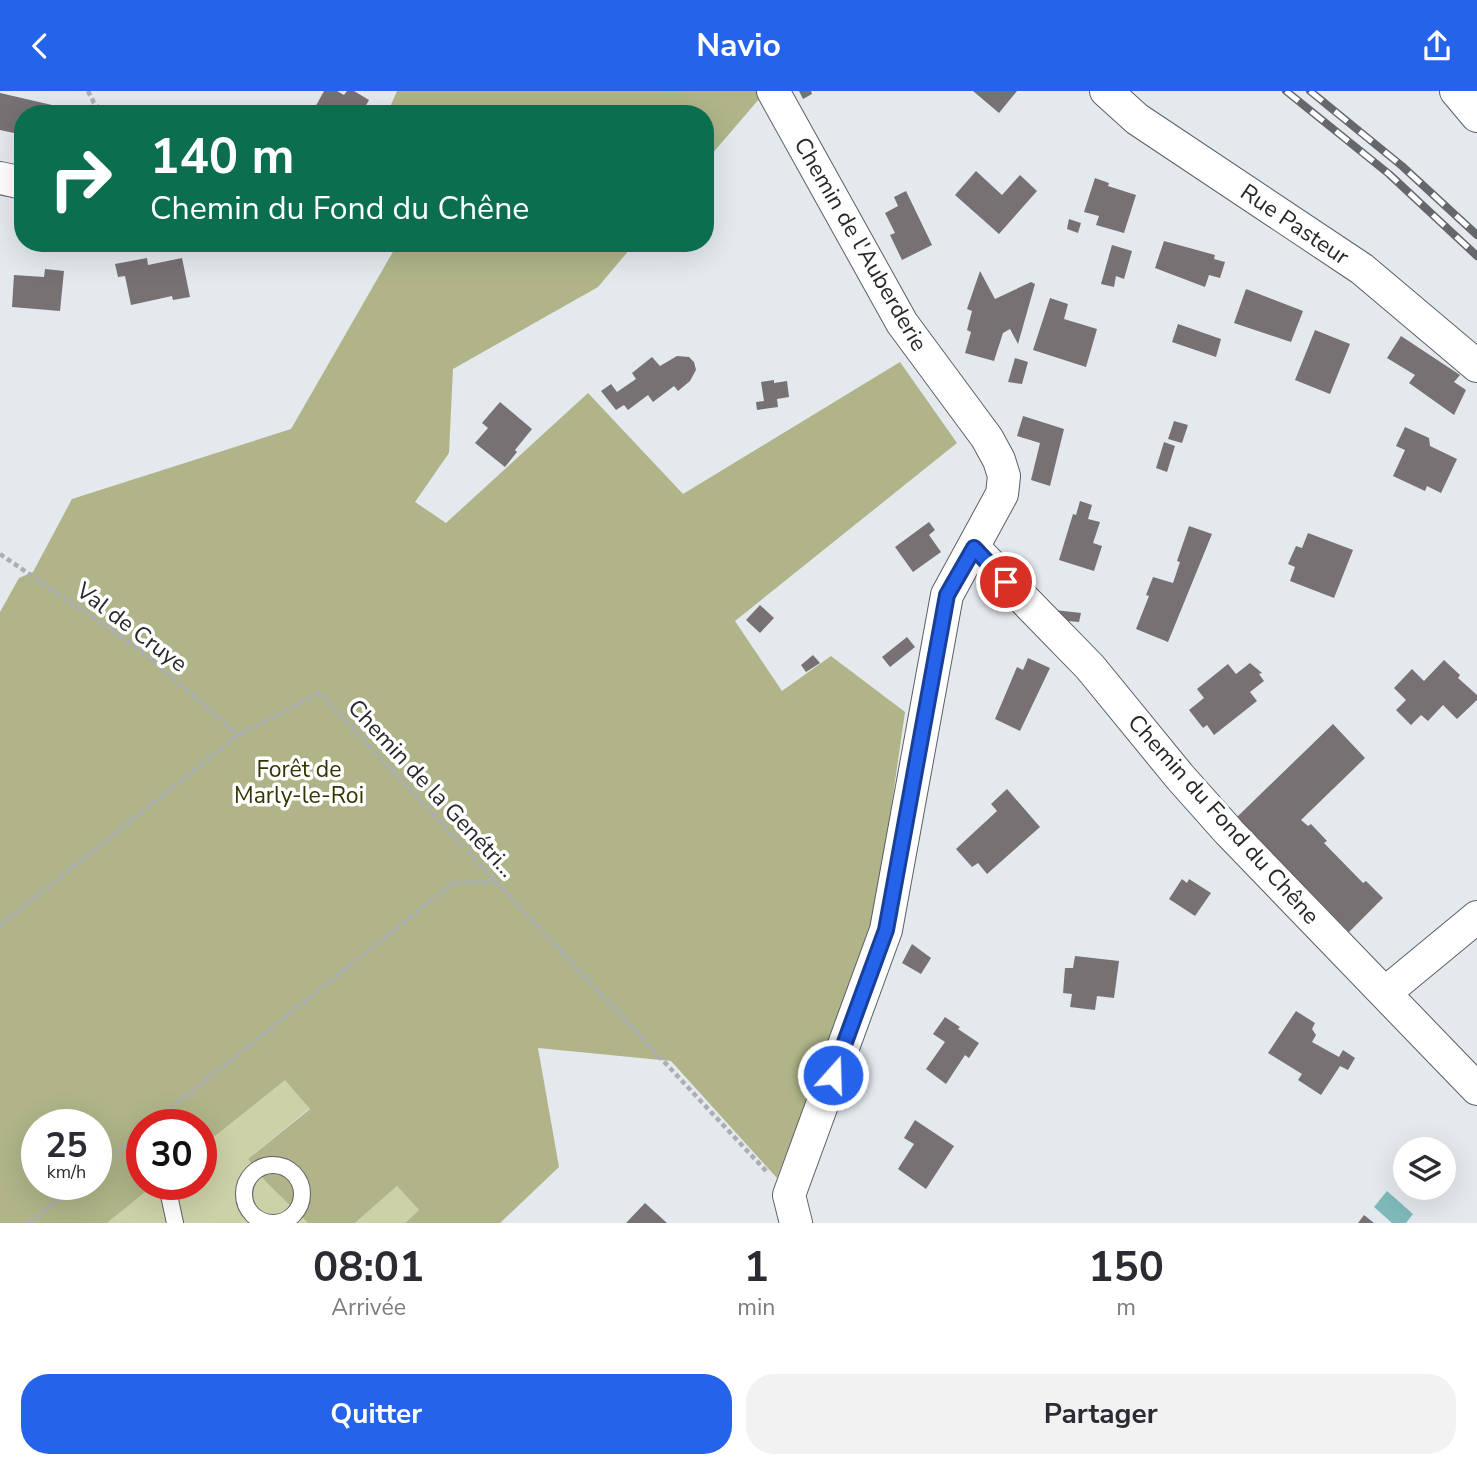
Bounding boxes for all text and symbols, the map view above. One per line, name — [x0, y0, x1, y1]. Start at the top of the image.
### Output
text: Navio — [696, 24, 781, 67]
icon: back — [21, 27, 59, 65]
icon: share — [1418, 27, 1456, 65]
text: 140 m — [150, 123, 294, 190]
street label: Chemin de l'Auberderie — [787, 132, 935, 357]
icon: right — [35, 133, 126, 224]
street label: Rue Pasteur — [1234, 177, 1356, 273]
text: Chemin du Fond du Chêne — [150, 187, 529, 230]
pin — [976, 552, 1036, 612]
icon: arrive — [987, 563, 1025, 601]
street label: Val de Cruye — [69, 575, 194, 679]
street label: Chemin de la Genétri... — [341, 693, 522, 884]
street label: Chemin du Fond du Chêne — [1121, 708, 1326, 931]
park label: Forêt de Marly-le-Roi — [234, 754, 364, 811]
position arrow — [796, 1038, 870, 1112]
speed limit sign: 30 — [126, 1109, 217, 1200]
text: 25 — [45, 1122, 88, 1169]
map controls — [1393, 1137, 1456, 1200]
button: layers — [1393, 1137, 1456, 1200]
text: km/h — [47, 1160, 86, 1184]
text: 08:01 — [313, 1239, 424, 1296]
text: 1 — [744, 1239, 769, 1296]
text: 150 — [1088, 1239, 1164, 1296]
text: Arrivée — [331, 1292, 406, 1323]
text: min — [737, 1292, 775, 1323]
text: m — [1116, 1292, 1136, 1323]
button: Quitter — [21, 1374, 732, 1454]
button: Partager — [746, 1374, 1456, 1454]

